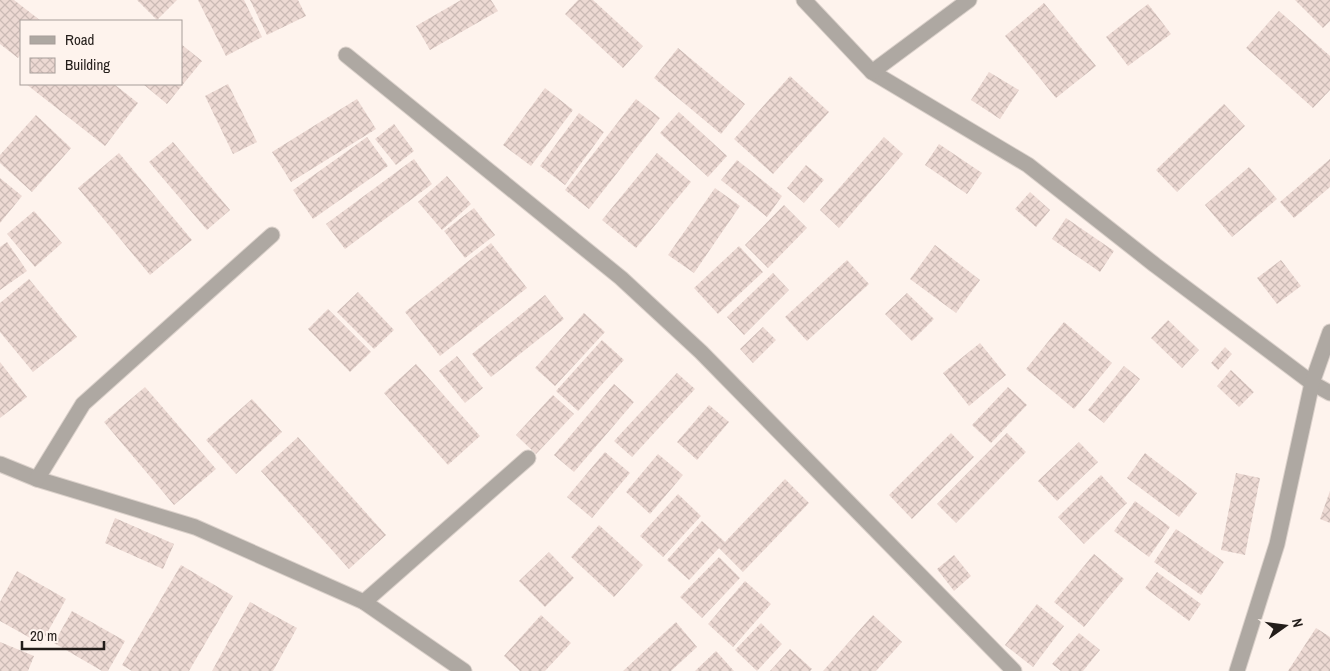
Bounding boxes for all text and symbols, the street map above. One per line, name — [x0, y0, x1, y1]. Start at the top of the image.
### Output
legend — [20, 20, 182, 85]
text: Road — [65, 29, 94, 50]
text: Building — [65, 54, 110, 75]
north arrow — [1260, 601, 1310, 651]
text: N — [1288, 617, 1307, 629]
scale bar — [22, 618, 105, 650]
text: 20 m — [30, 625, 57, 646]

